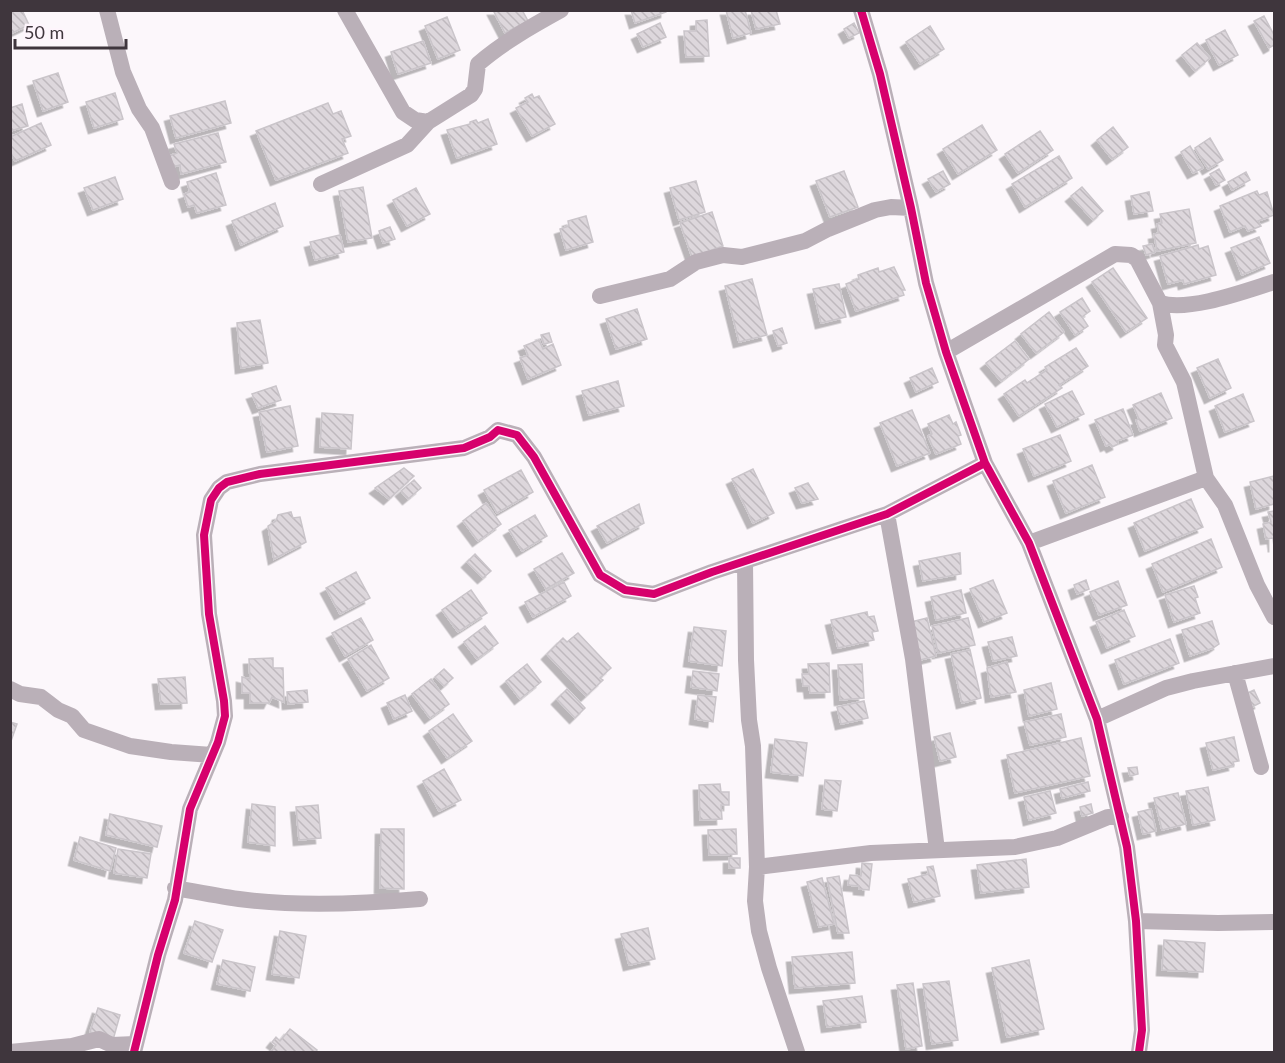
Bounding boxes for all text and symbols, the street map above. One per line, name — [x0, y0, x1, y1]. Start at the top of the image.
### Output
scale bar — [15, 12, 126, 50]
text: 50 m — [24, 21, 64, 43]

